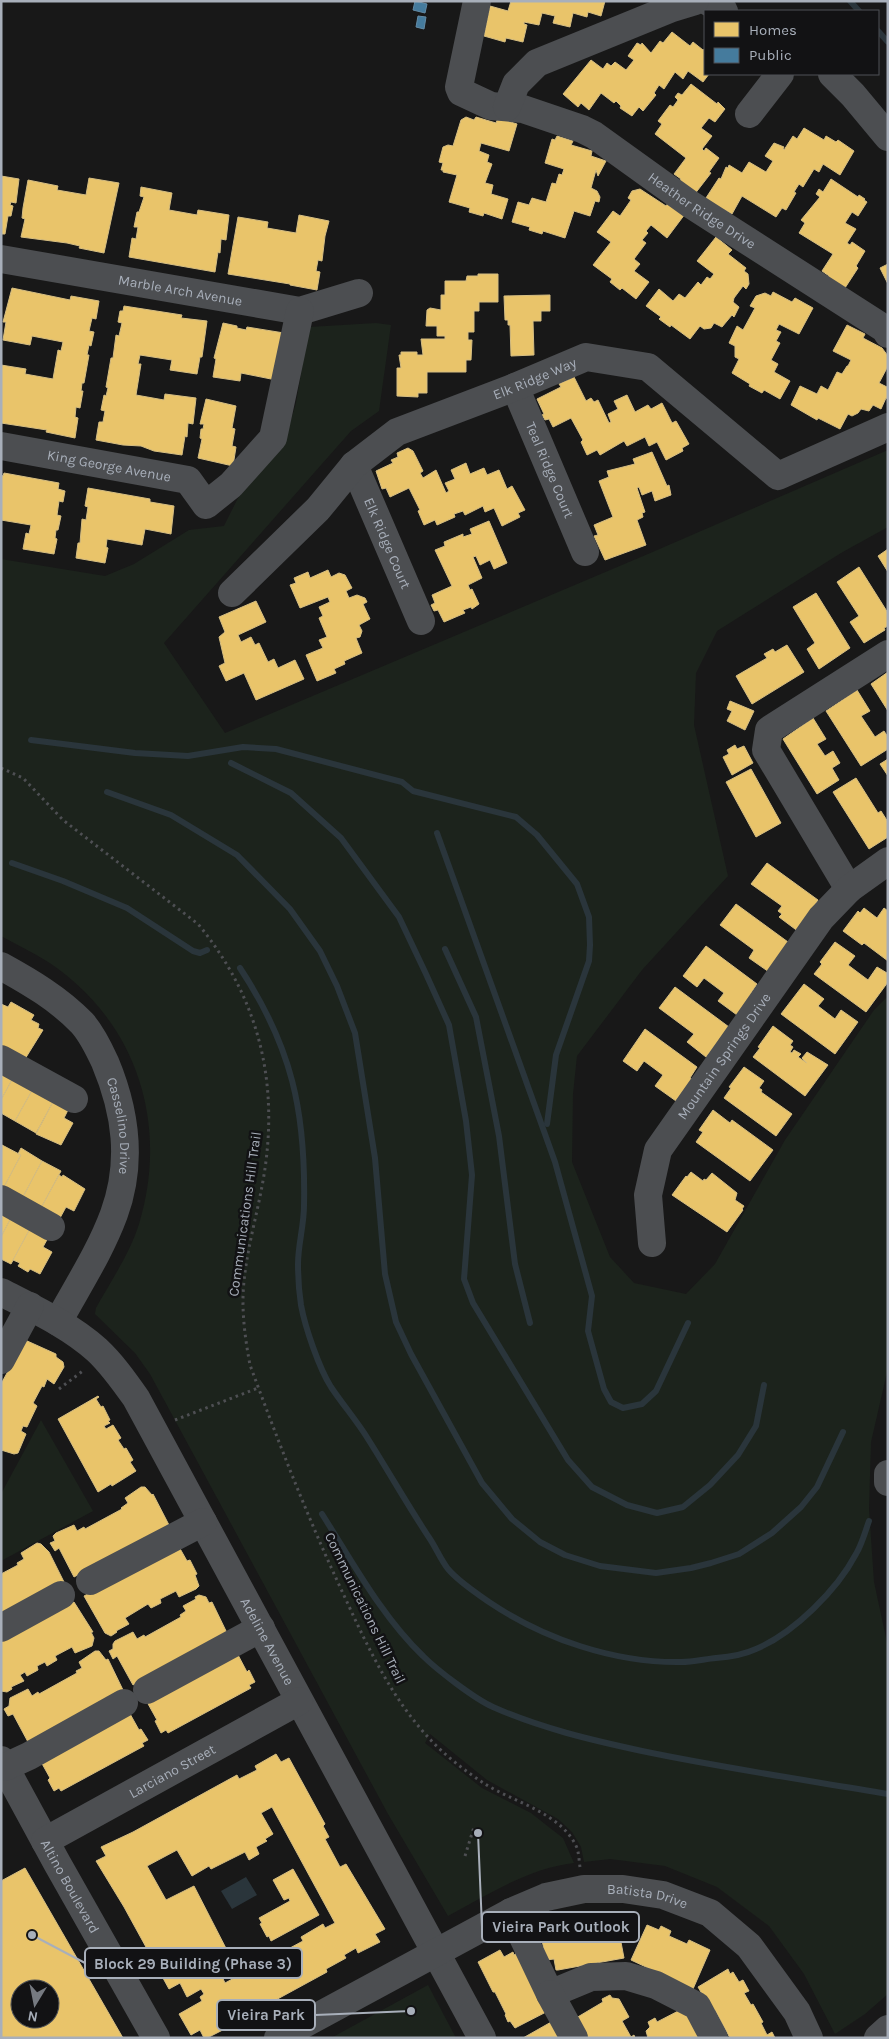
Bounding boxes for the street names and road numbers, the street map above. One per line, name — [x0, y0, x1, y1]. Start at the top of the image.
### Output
street label: Heather Ridge Drive — [645, 168, 759, 252]
street label: Marble Arch Avenue — [117, 271, 244, 309]
street label: Elk Ridge Way — [490, 353, 579, 403]
street label: Teal Ridge Court — [522, 419, 578, 520]
street label: King George Avenue — [46, 446, 173, 485]
street label: Elk Ridge Court — [360, 495, 415, 591]
street label: Mountain Springs Drive — [674, 989, 774, 1123]
street label: Casselino Drive — [103, 1075, 134, 1175]
street label: Communications Hill Trail — [225, 1131, 265, 1297]
street label: Communications Hill Trail — [321, 1530, 409, 1686]
street label: Adeline Avenue — [237, 1595, 298, 1688]
street label: Larciano Street — [126, 1740, 218, 1802]
street label: Altino Boulevard — [37, 1836, 103, 1936]
street label: Batista Drive — [607, 1881, 690, 1912]

